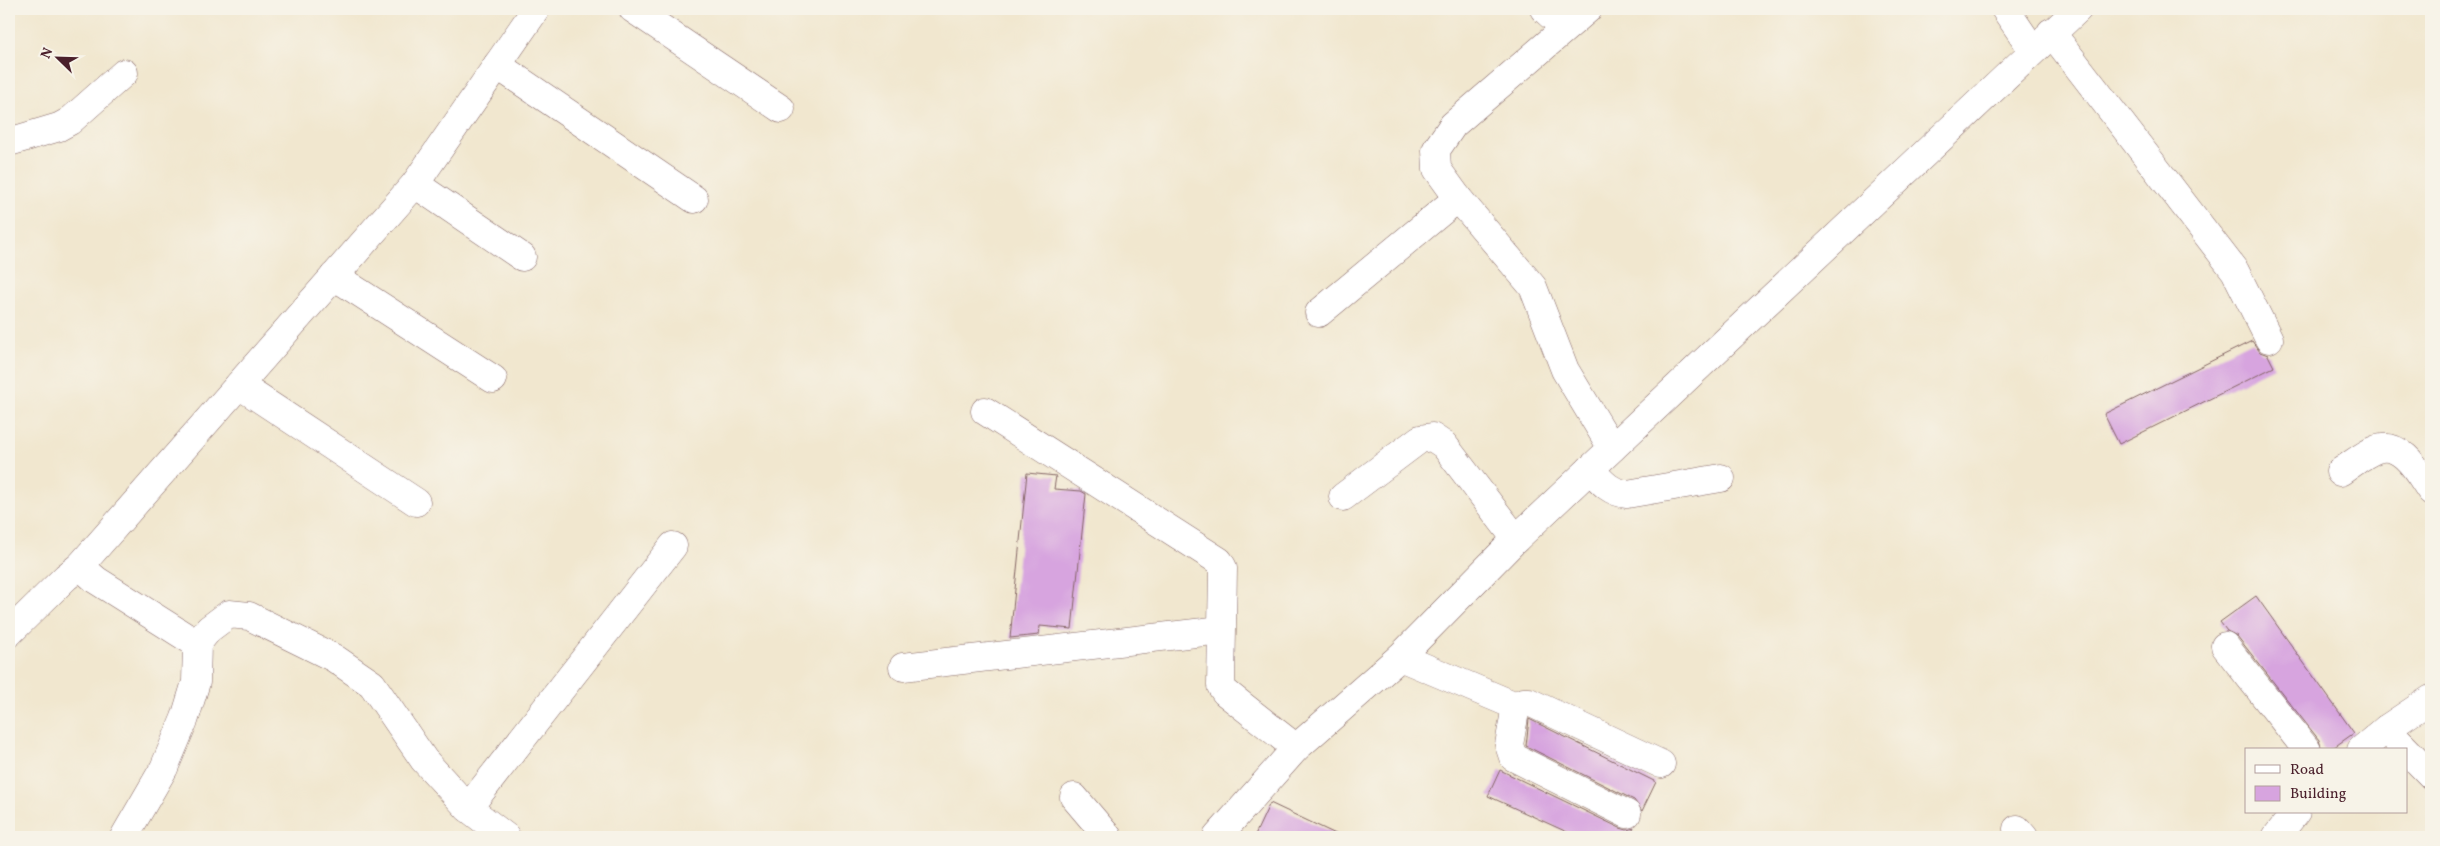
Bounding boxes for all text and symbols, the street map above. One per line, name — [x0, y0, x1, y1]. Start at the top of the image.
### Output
north arrow — [32, 32, 82, 82]
text: N — [37, 45, 58, 62]
legend — [2245, 748, 2408, 814]
text: Road — [2290, 760, 2324, 781]
text: Building — [2290, 784, 2347, 805]

